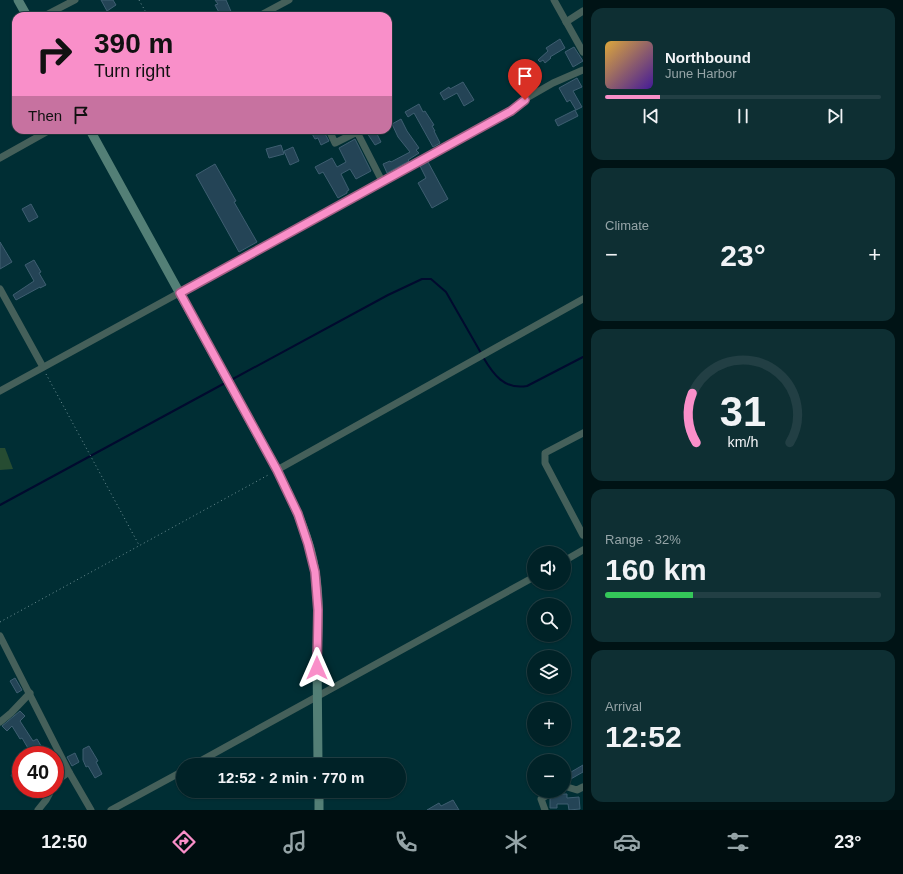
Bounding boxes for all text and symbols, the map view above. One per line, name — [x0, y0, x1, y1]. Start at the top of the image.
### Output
icon: right — [28, 28, 80, 80]
text: 390 m — [94, 28, 173, 59]
text: Northbound — [665, 49, 751, 66]
pin — [508, 59, 542, 100]
text: Turn right — [94, 61, 170, 81]
icon: arrive — [514, 65, 536, 87]
text: June Harbor — [665, 66, 737, 81]
icon: arrive — [70, 104, 92, 126]
icon: previous — [640, 105, 662, 127]
icon: pause — [732, 105, 754, 127]
icon: next — [824, 105, 846, 127]
text: Then — [28, 107, 62, 124]
text: Climate — [605, 218, 649, 233]
text: 23° — [720, 239, 766, 272]
text: − — [605, 242, 618, 267]
text: + — [868, 242, 881, 267]
text: 31 — [720, 388, 766, 435]
text: km/h — [728, 434, 759, 450]
text: Range · 32% — [605, 532, 681, 547]
map controls — [527, 546, 571, 798]
button: sound — [527, 546, 571, 590]
text: 160 km — [605, 553, 707, 586]
button: search — [527, 598, 571, 642]
position arrow — [296, 647, 338, 689]
button: layers — [527, 650, 571, 694]
text: Arrival — [605, 699, 642, 714]
button: + — [527, 702, 571, 746]
text: 12:52 — [605, 720, 682, 753]
speed limit sign: 40 — [12, 746, 64, 798]
button: − — [527, 754, 571, 798]
text: 12:52 · 2 min · 770 m — [218, 769, 364, 786]
icon: directions — [170, 828, 198, 856]
icon: music — [281, 828, 309, 856]
icon: phone — [392, 828, 420, 856]
icon: climate — [502, 828, 530, 856]
icon: car — [613, 828, 641, 856]
icon: filters — [724, 828, 752, 856]
text: 12:50 — [41, 832, 87, 852]
text: 23° — [834, 832, 862, 852]

